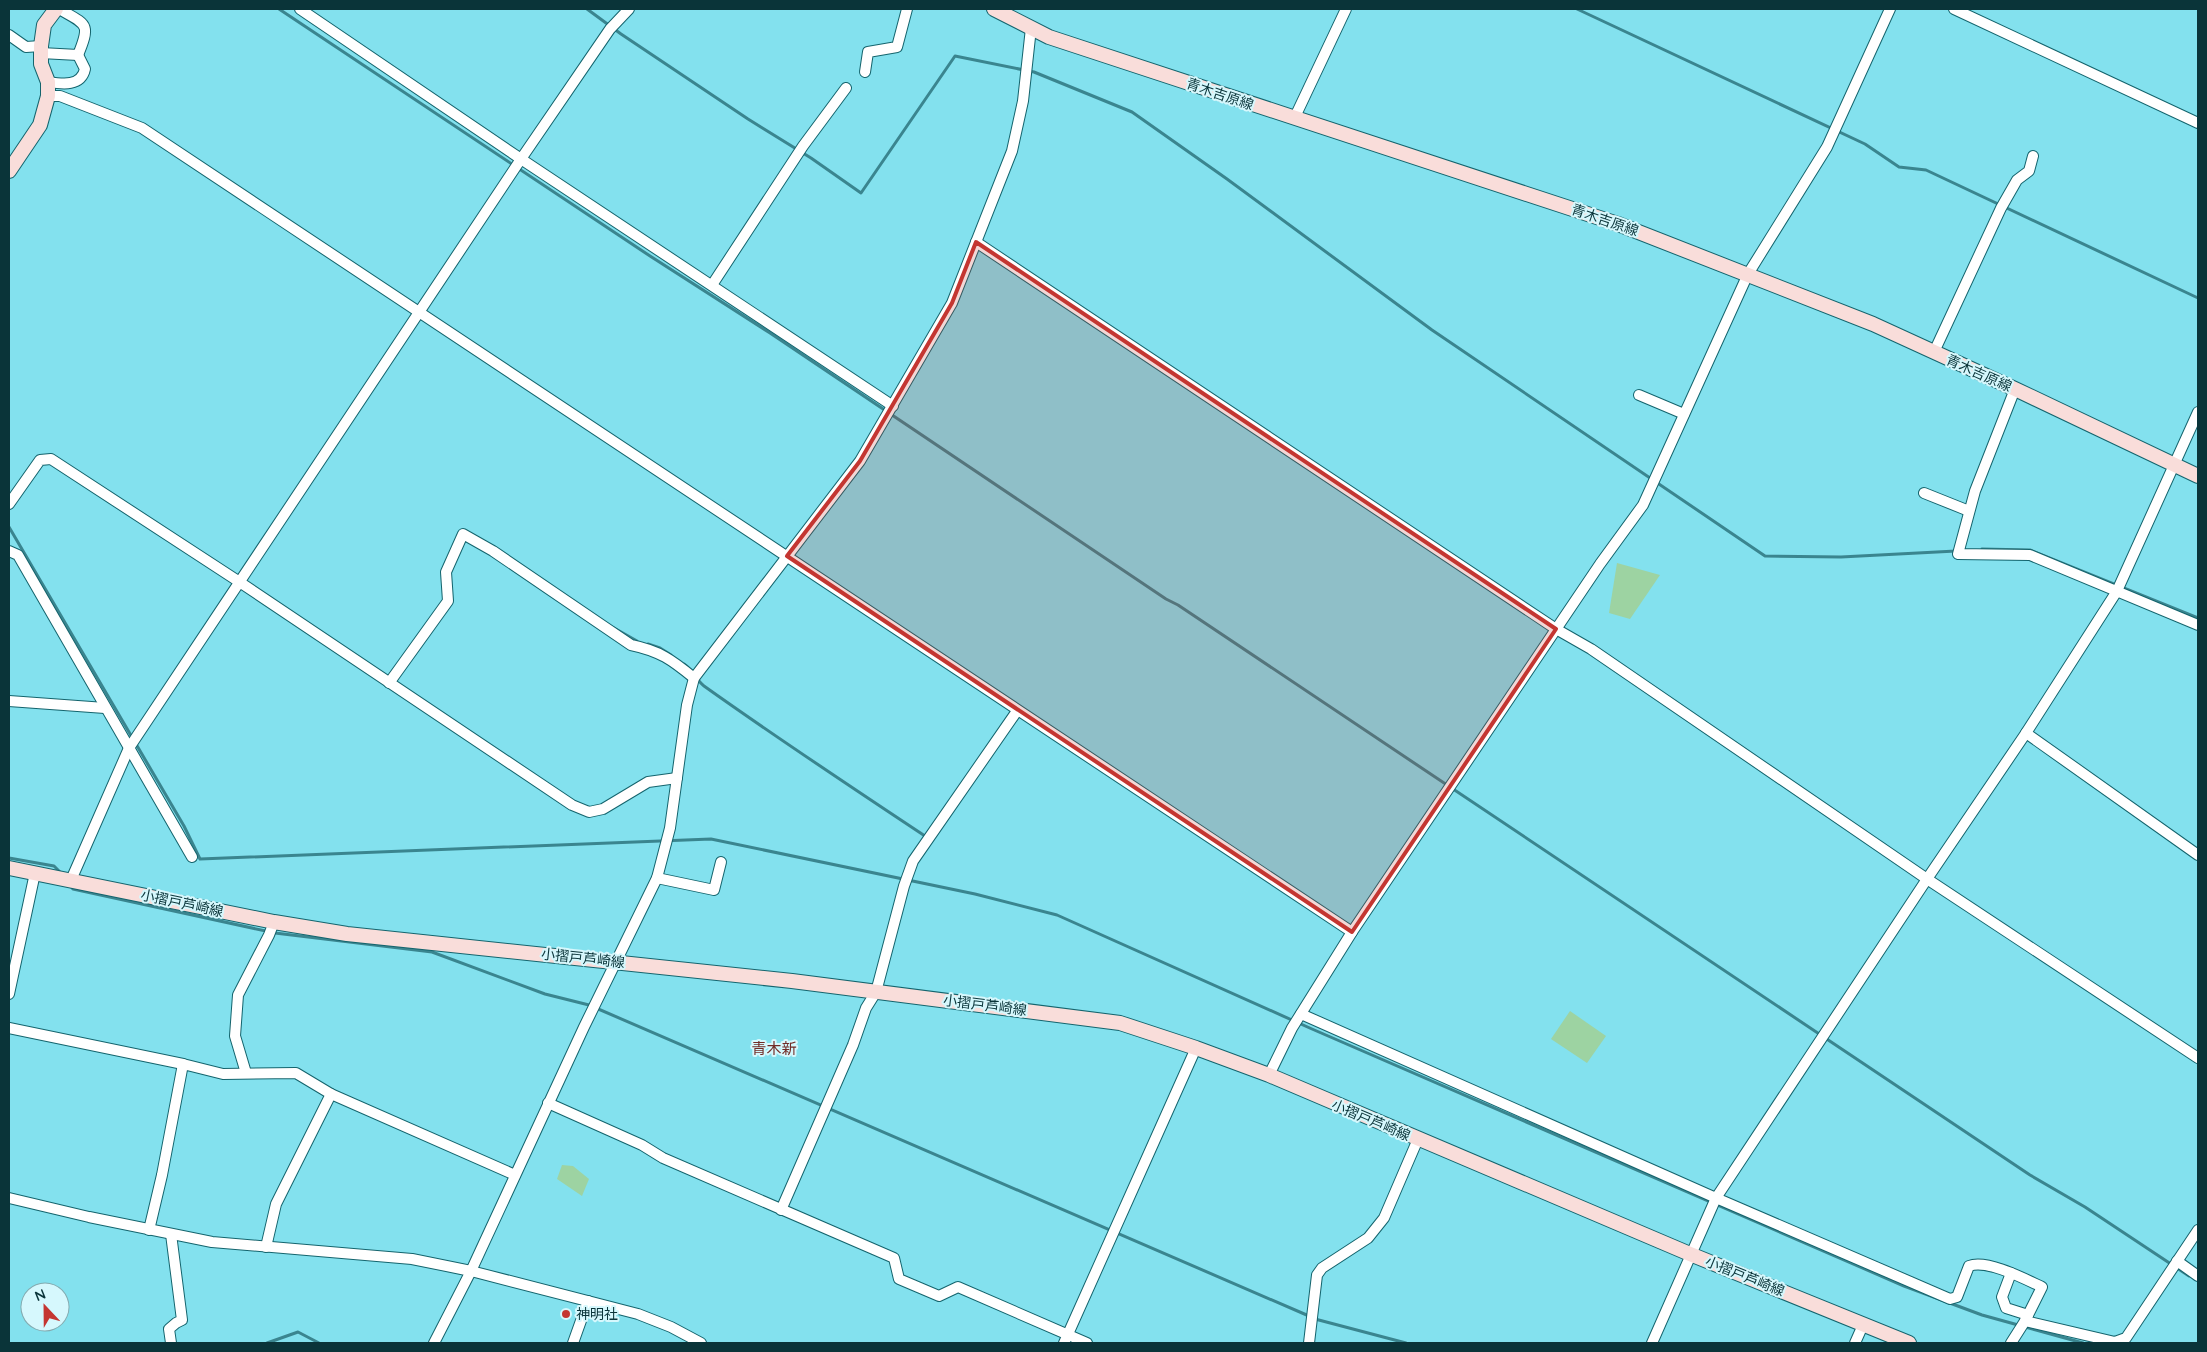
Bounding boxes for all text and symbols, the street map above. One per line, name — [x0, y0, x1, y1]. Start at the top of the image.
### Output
street label: 青木吉原線 — [1184, 74, 1256, 114]
street label: 青木吉原線 — [1569, 200, 1641, 240]
street label: 青木吉原線 — [1943, 351, 2015, 395]
street label: 小摺戸芦崎線 — [139, 885, 225, 921]
street label: 小摺戸芦崎線 — [540, 945, 626, 971]
street label: 小摺戸芦崎線 — [942, 991, 1028, 1019]
district label: 青木新 — [751, 1039, 797, 1058]
street label: 小摺戸芦崎線 — [1329, 1095, 1413, 1145]
street label: 小摺戸芦崎線 — [1703, 1252, 1787, 1300]
north arrow — [20, 1282, 70, 1332]
text: N — [32, 1285, 48, 1305]
place label: 神明社 — [576, 1305, 618, 1323]
marker: 神明社 — [560, 1308, 572, 1320]

